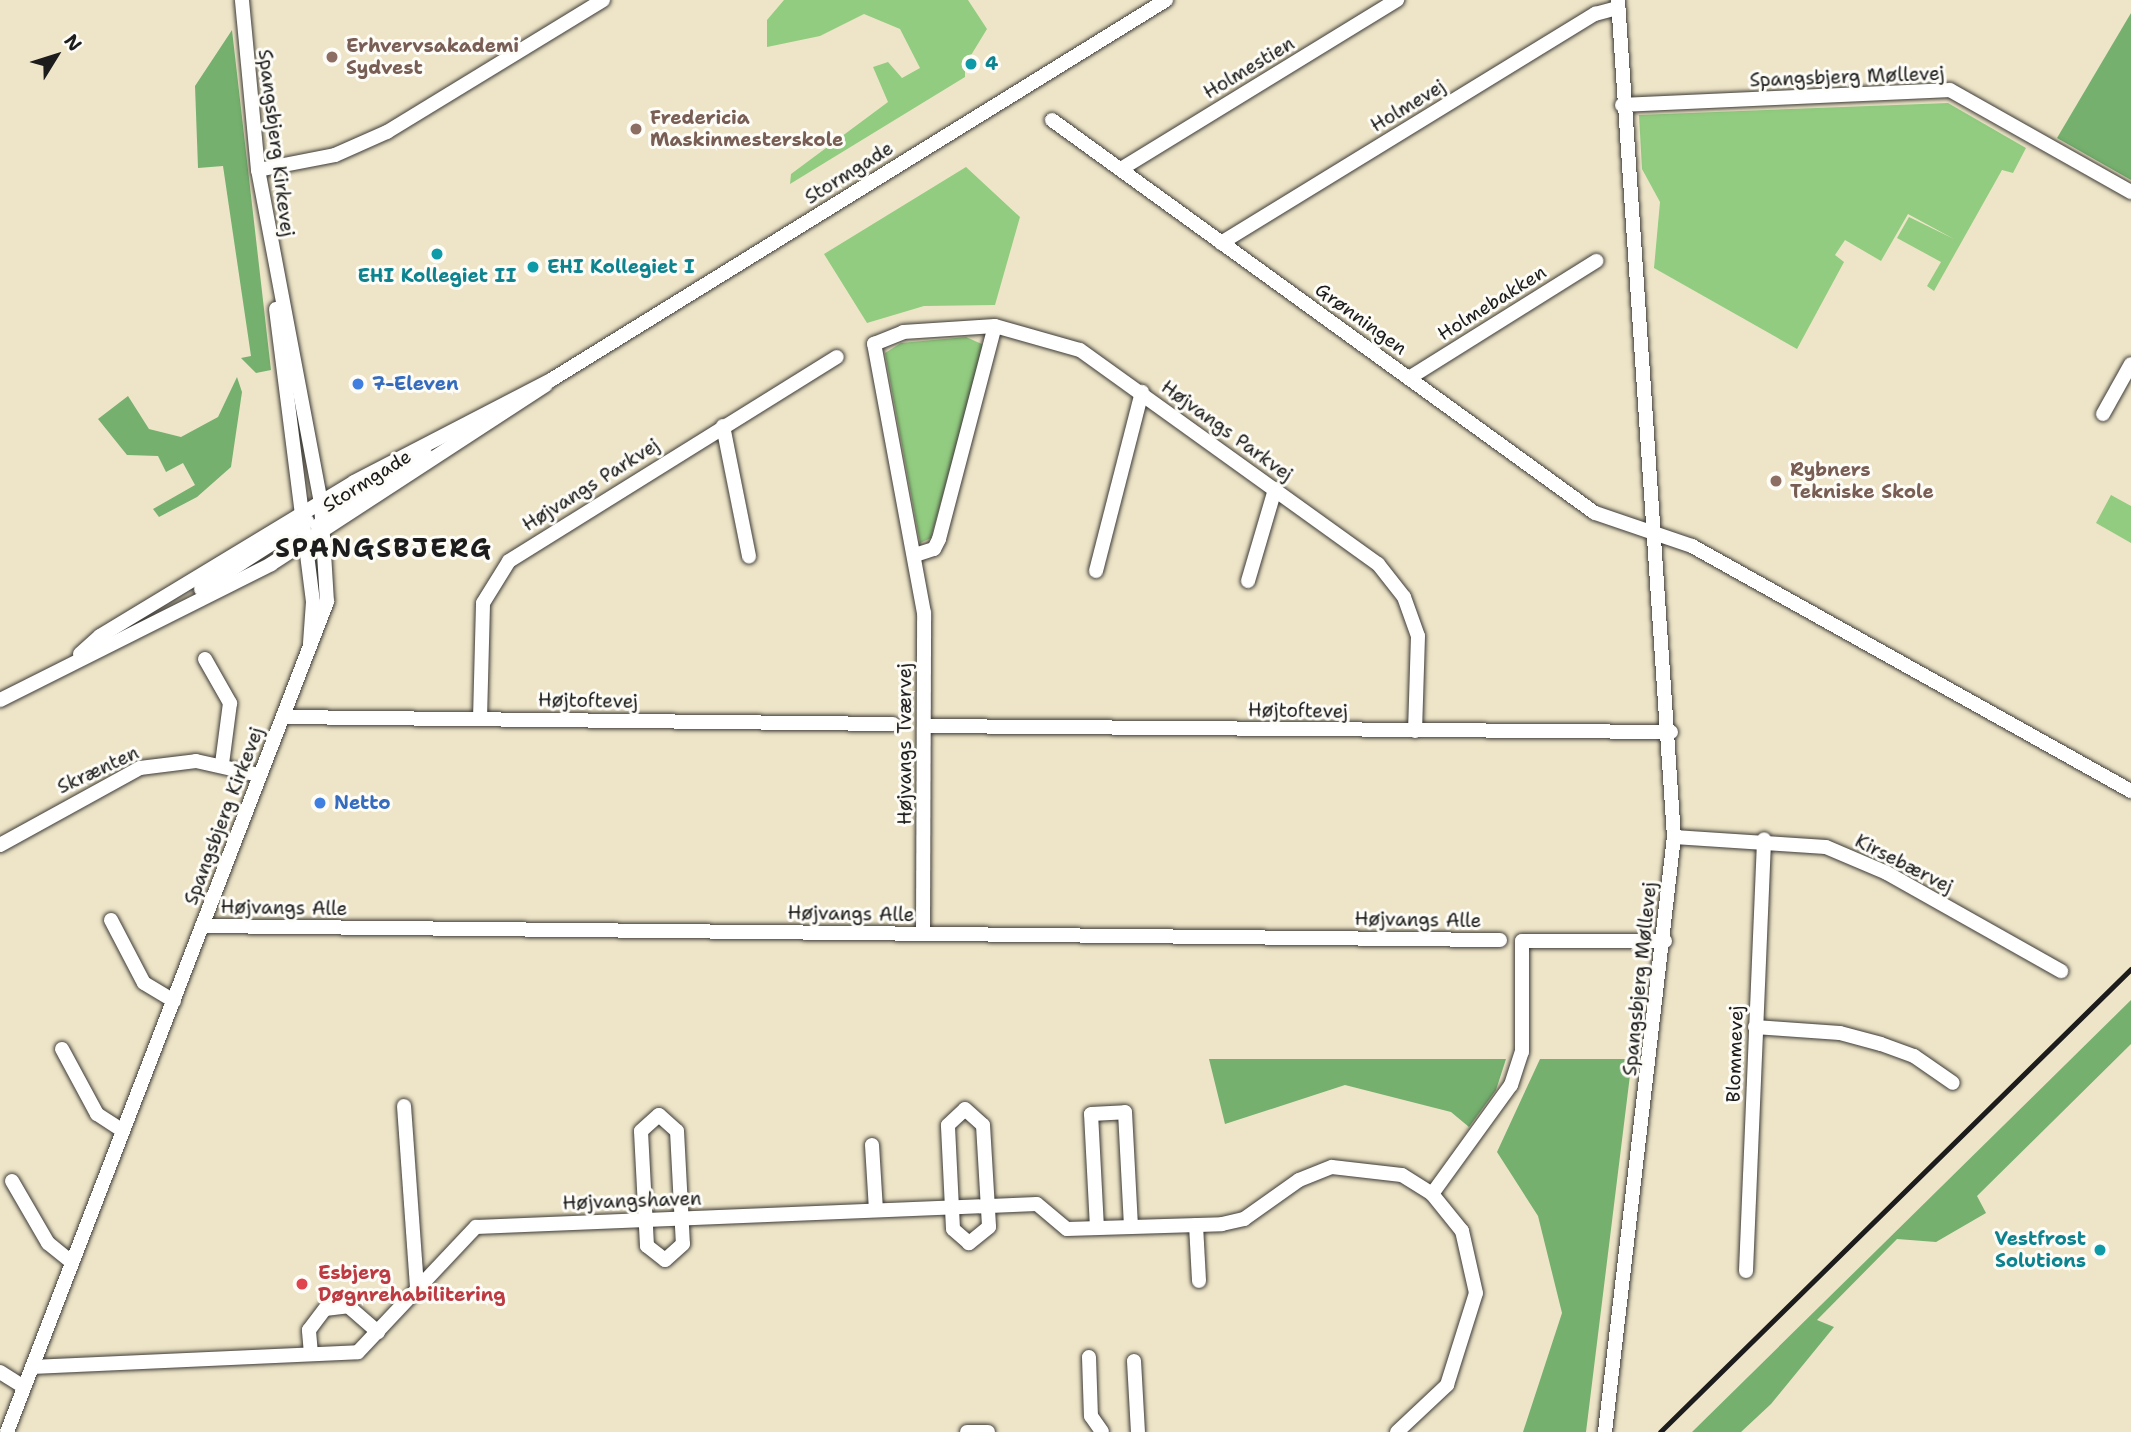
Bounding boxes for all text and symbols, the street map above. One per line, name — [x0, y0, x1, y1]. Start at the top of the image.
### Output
north arrow — [21, 21, 91, 91]
text: N — [58, 29, 87, 56]
street label: Holmestien — [1199, 32, 1299, 104]
place label: Erhvervsakademi Sydvest — [346, 35, 519, 79]
street label: Spangsbjerg Kirkevej — [253, 48, 299, 238]
marker: Erhvervsakademi Sydvest — [324, 49, 340, 65]
place label: 4 — [985, 53, 998, 75]
marker: 4 — [963, 56, 979, 72]
street label: Spangsbjerg Møllevej — [1749, 62, 1945, 92]
street label: Holmevej — [1367, 75, 1449, 137]
place label: Fredericia Maskinmesterskole — [650, 107, 843, 151]
marker: Fredericia Maskinmesterskole — [628, 121, 644, 137]
street label: Stormgade — [801, 137, 897, 209]
marker: EHI Kollegiet II — [429, 246, 445, 262]
place label: EHI Kollegiet I — [547, 256, 695, 278]
marker: EHI Kollegiet I — [525, 259, 541, 275]
street label: Holmebakken — [1434, 261, 1550, 345]
place label: EHI Kollegiet II — [358, 265, 516, 287]
street label: Grønningen — [1311, 278, 1411, 360]
place label: 7-Eleven — [372, 373, 459, 395]
marker: 7-Eleven — [350, 376, 366, 392]
street label: Højvangs Parkvej — [1157, 376, 1297, 486]
street label: Højvangs Parkvej — [518, 434, 664, 536]
street label: Stormgade — [319, 445, 415, 517]
place label: Rybners Tekniske Skole — [1790, 459, 1934, 503]
marker: Rybners Tekniske Skole — [1768, 473, 1784, 489]
district label: SPANGSBJERG — [276, 532, 492, 564]
street label: Højvangs Tværvej — [894, 663, 916, 825]
street label: Højtoftevej — [538, 689, 638, 713]
street label: Højtoftevej — [1248, 699, 1348, 723]
street label: Spangsbjerg Kirkevej — [180, 724, 268, 908]
street label: Skrænten — [54, 741, 142, 799]
place label: Netto — [334, 792, 391, 814]
marker: Netto — [312, 795, 328, 811]
street label: Kirsebærvej — [1851, 830, 1957, 898]
street label: Spangsbjerg Møllevej — [1618, 881, 1662, 1077]
street label: Højvangs Alle — [220, 895, 348, 921]
street label: Højvangs Alle — [787, 901, 915, 927]
street label: Højvangs Alle — [1354, 907, 1482, 933]
street label: Blommevej — [1722, 1005, 1748, 1103]
street label: Højvangshaven — [562, 1187, 702, 1215]
place label: Vestfrost Solutions — [1995, 1228, 2086, 1272]
marker: Vestfrost Solutions — [2092, 1242, 2108, 1258]
place label: Esbjerg Døgnrehabilitering — [318, 1262, 506, 1306]
marker: Esbjerg Døgnrehabilitering — [292, 1274, 312, 1294]

